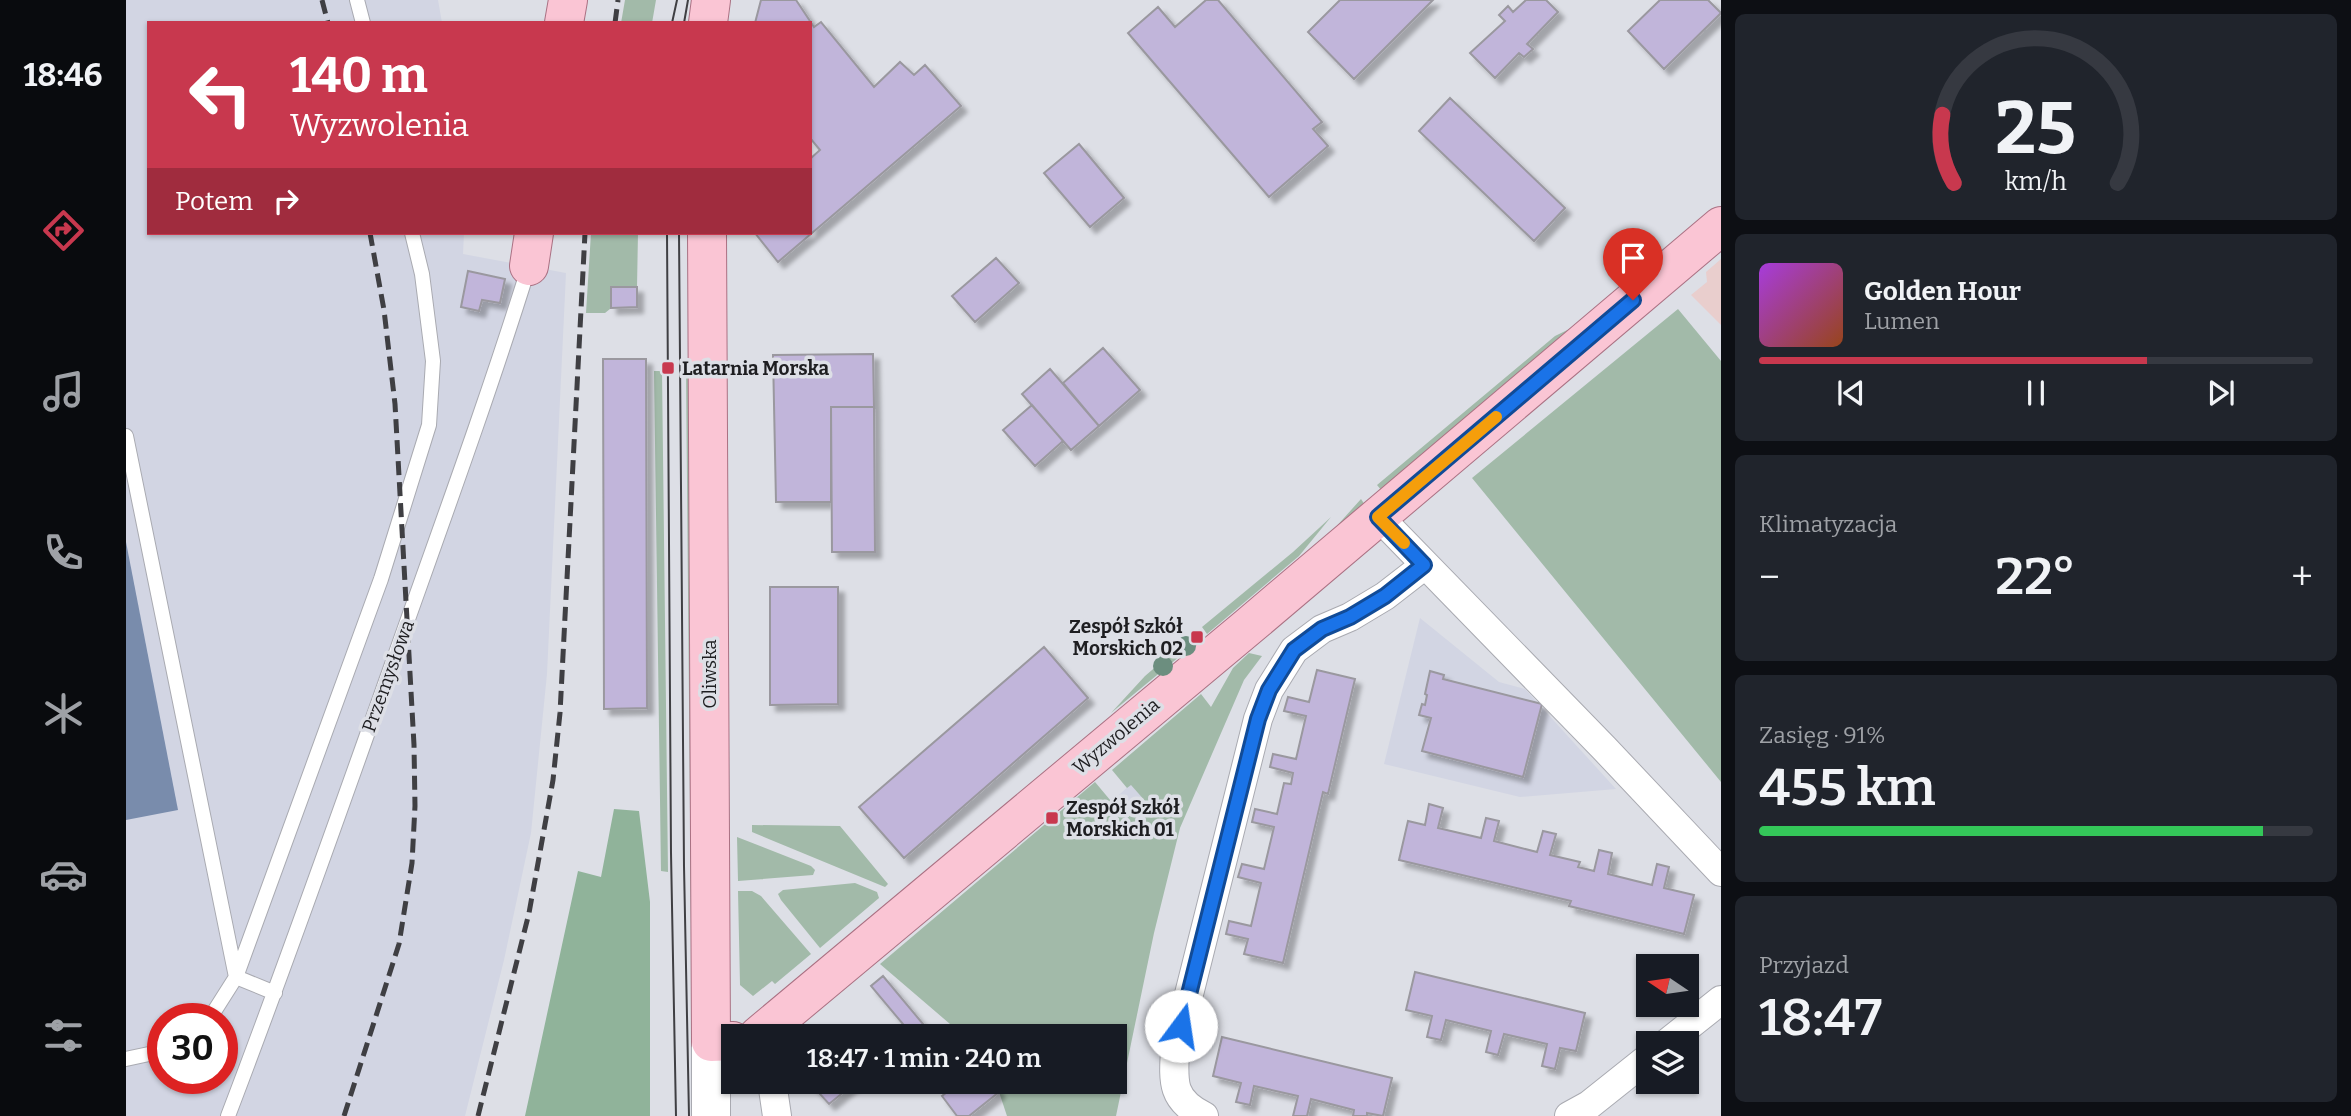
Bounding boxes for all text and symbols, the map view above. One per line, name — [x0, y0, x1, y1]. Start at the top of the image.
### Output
text: 140 m — [290, 46, 428, 105]
icon: left — [175, 49, 266, 140]
text: 18:46 — [24, 56, 102, 94]
text: 25 — [1996, 86, 2076, 173]
text: Wyzwolenia — [290, 106, 469, 144]
text: km/h — [2005, 167, 2067, 197]
icon: right — [267, 182, 305, 220]
text: Potem — [175, 186, 253, 217]
icon: directions — [39, 206, 88, 255]
pin — [1603, 228, 1663, 300]
icon: arrive — [1614, 239, 1652, 277]
text: Golden Hour — [1864, 276, 2021, 307]
text: Lumen — [1864, 307, 1940, 335]
place label: Latarnia Morska — [682, 357, 829, 380]
marker: Latarnia Morska — [660, 360, 676, 376]
icon: music — [39, 367, 88, 416]
icon: previous — [1832, 374, 1870, 412]
icon: pause — [2017, 374, 2055, 412]
icon: next — [2202, 374, 2240, 412]
text: Klimatyzacja — [1759, 510, 1897, 538]
icon: phone — [39, 528, 88, 577]
text: 22° — [1995, 545, 2076, 608]
text: − — [1759, 554, 1780, 600]
text: + — [2291, 554, 2313, 600]
place label: Zespół Szkół Morskich 02 — [1069, 615, 1183, 660]
street label: Przemysłowa — [357, 616, 419, 735]
marker: Zespół Szkół Morskich 02 — [1189, 629, 1205, 645]
street label: Oliwska — [698, 639, 721, 709]
icon: climate — [39, 689, 88, 738]
street label: Wyzwolenia — [1068, 693, 1165, 779]
text: Zasięg · 91% — [1759, 721, 1885, 749]
text: 455 km — [1759, 756, 1936, 819]
place label: Zespół Szkół Morskich 01 — [1066, 796, 1180, 841]
marker: Zespół Szkół Morskich 01 — [1044, 810, 1060, 826]
icon: car — [39, 850, 88, 899]
text: Przyjazd — [1759, 951, 1849, 979]
north arrow — [1636, 954, 1699, 1017]
map controls — [1636, 954, 1699, 1094]
text: 18:47 — [1759, 986, 1882, 1049]
position arrow — [1144, 989, 1218, 1063]
speed limit sign: 30 — [147, 1003, 238, 1094]
icon: filters — [39, 1011, 88, 1060]
button: layers — [1636, 1031, 1699, 1094]
text: 18:47 · 1 min · 240 m — [807, 1043, 1041, 1074]

